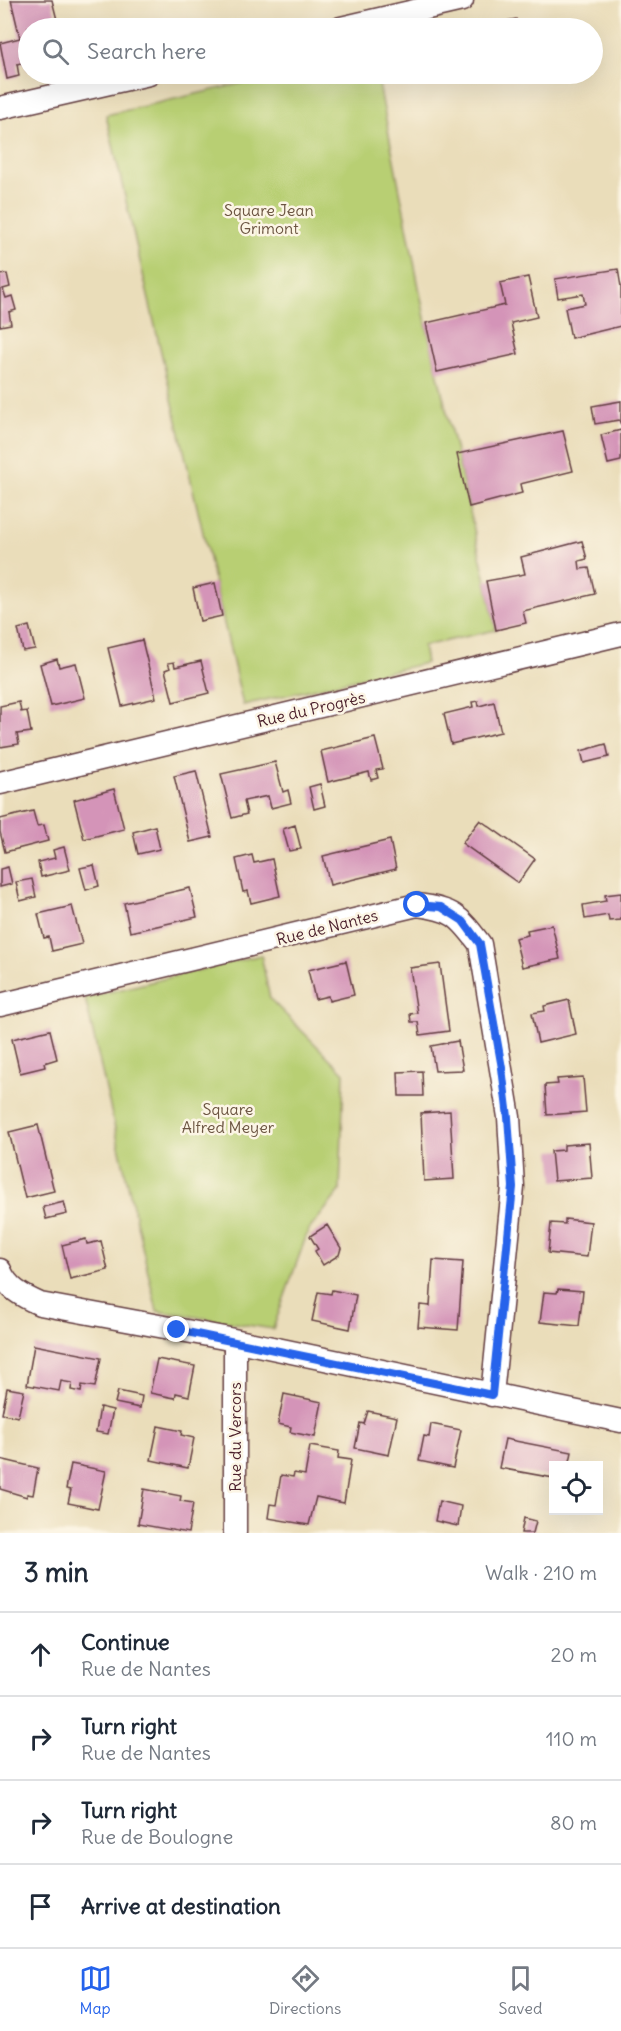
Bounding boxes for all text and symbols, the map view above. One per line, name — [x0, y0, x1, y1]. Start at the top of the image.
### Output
search box — [18, 18, 603, 84]
icon: search — [39, 35, 72, 68]
text: Search here — [87, 37, 206, 65]
park label: Square Jean Grimont — [224, 200, 314, 238]
street label: Rue du Progrès — [255, 687, 367, 731]
route start — [403, 891, 429, 917]
street label: Rue de Nantes — [274, 905, 380, 949]
park label: Square Alfred Meyer — [182, 1099, 275, 1137]
route end — [163, 1316, 189, 1342]
street label: Rue du Vercors — [225, 1382, 245, 1492]
map controls — [549, 1461, 603, 1515]
button: locate — [549, 1461, 603, 1515]
text: 3 min — [24, 1556, 89, 1589]
text: Walk · 210 m — [485, 1560, 597, 1585]
text: Continue — [81, 1628, 170, 1656]
icon: ahead — [24, 1638, 57, 1671]
text: 20 m — [551, 1642, 597, 1667]
text: Rue de Nantes — [81, 1656, 211, 1681]
text: Turn right — [81, 1712, 177, 1740]
icon: right — [24, 1722, 57, 1755]
text: 110 m — [546, 1726, 597, 1751]
text: Rue de Nantes — [81, 1740, 211, 1765]
text: Turn right — [81, 1796, 177, 1824]
icon: right — [24, 1806, 57, 1839]
text: 80 m — [550, 1810, 597, 1835]
text: Rue de Boulogne — [81, 1824, 233, 1849]
icon: arrive — [24, 1890, 57, 1923]
text: Arrive at destination — [81, 1892, 281, 1920]
tab: Map — [79, 1962, 112, 2018]
tab: Directions — [269, 1962, 341, 2018]
tab: Saved — [499, 1962, 542, 2018]

